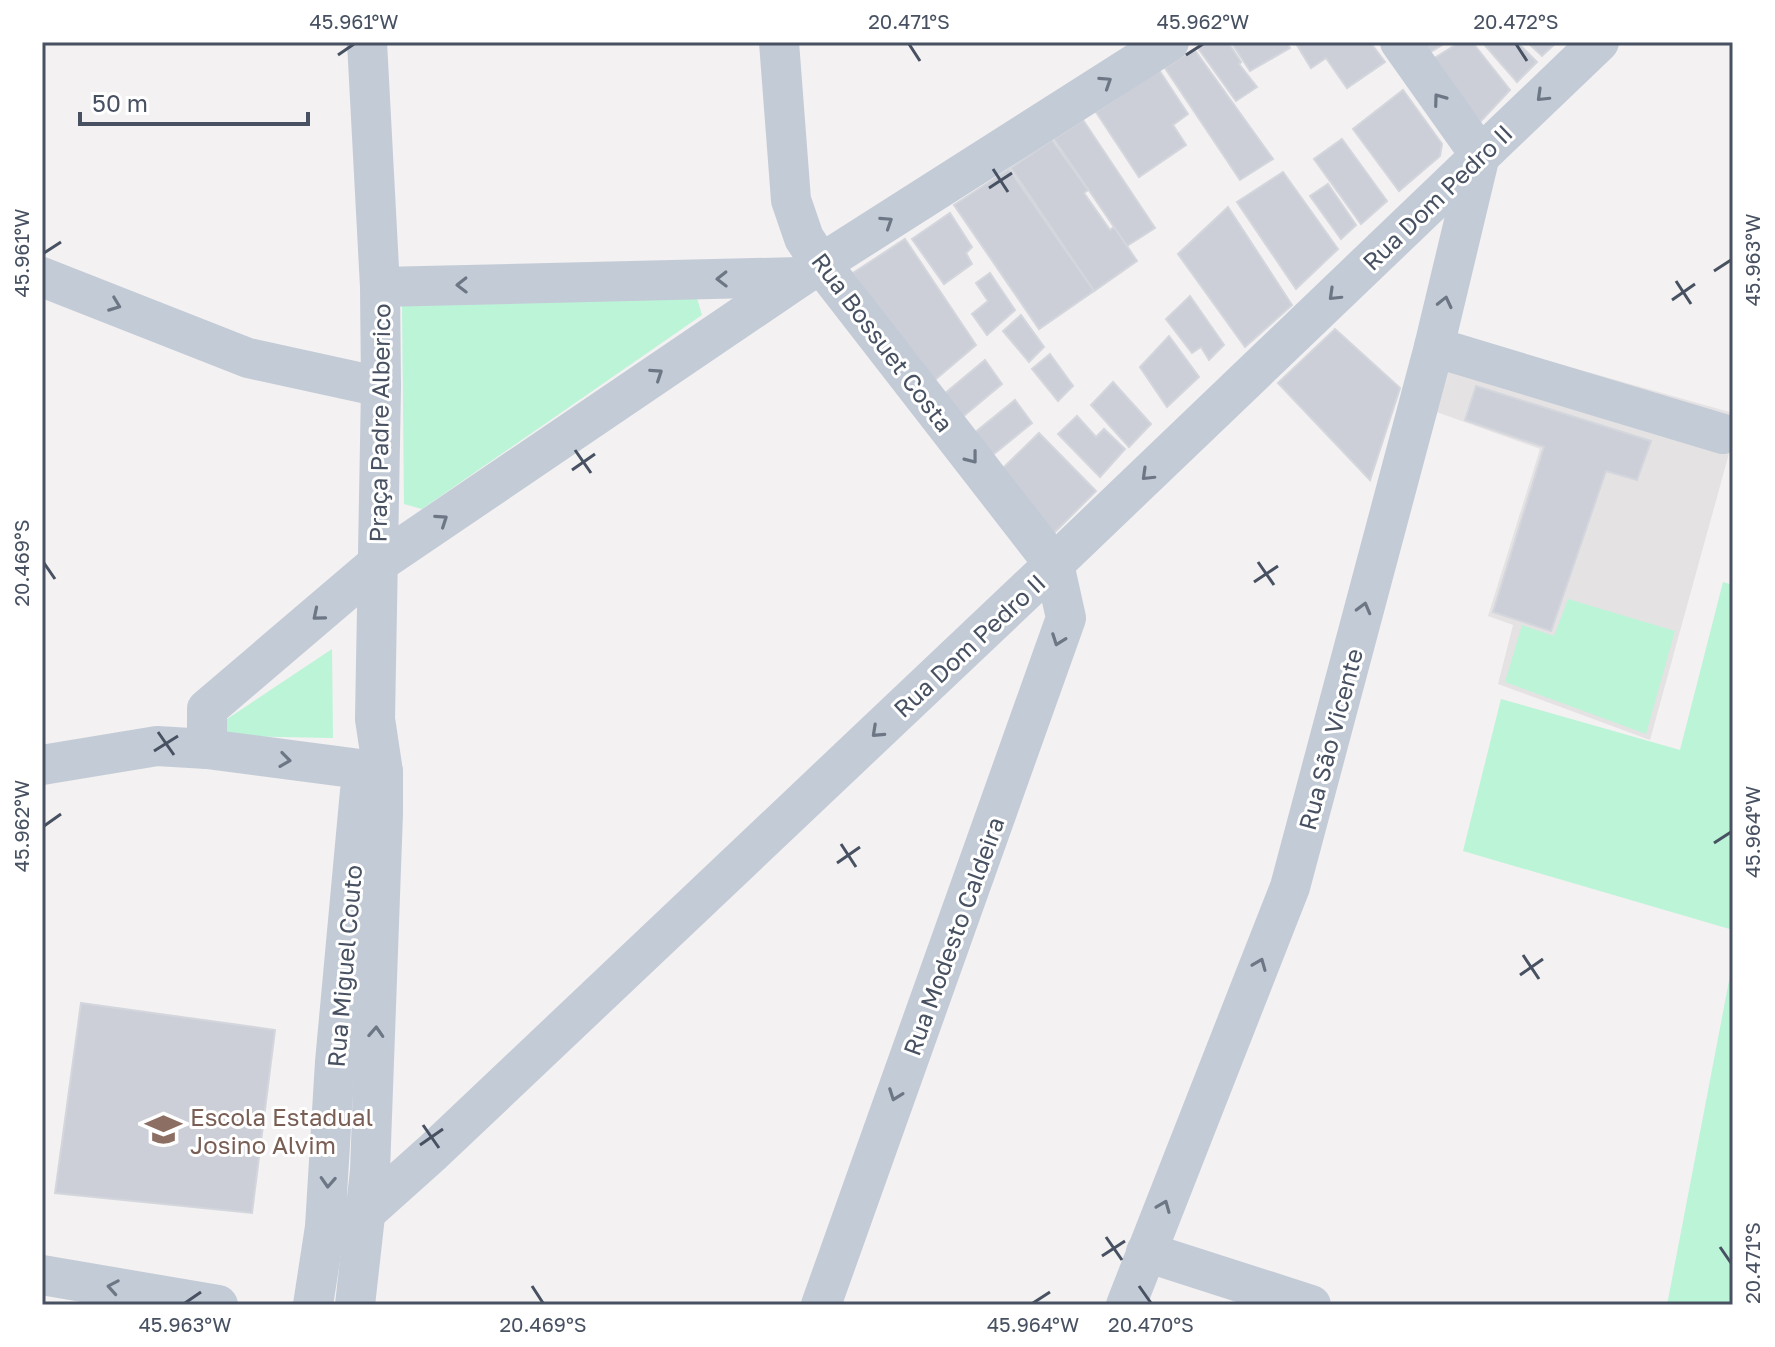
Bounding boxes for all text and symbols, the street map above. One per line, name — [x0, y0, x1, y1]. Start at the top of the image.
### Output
text: 45.961°W — [309, 9, 399, 33]
text: 20.471°S — [868, 9, 950, 33]
text: 45.962°W — [1157, 9, 1249, 33]
text: 20.472°S — [1474, 9, 1559, 33]
scale bar — [80, 76, 308, 126]
one-way arrow — [1097, 77, 1112, 92]
one-way arrow — [1537, 86, 1551, 101]
text: 50 m — [92, 88, 148, 117]
one-way arrow — [1435, 94, 1449, 108]
street label: Rua Dom Pedro II — [1356, 118, 1518, 276]
text: 45.961°W — [9, 208, 33, 298]
text: 45.963°W — [1740, 214, 1764, 306]
one-way arrow — [878, 217, 892, 232]
street label: Rua Bossuet Costa — [806, 247, 960, 437]
one-way arrow — [715, 270, 728, 288]
one-way arrow — [455, 276, 468, 294]
one-way arrow — [1329, 286, 1344, 300]
one-way arrow — [107, 296, 121, 312]
one-way arrow — [1435, 296, 1452, 310]
street label: Praça Padre Alberico — [362, 303, 396, 543]
one-way arrow — [648, 369, 662, 384]
one-way arrow — [962, 449, 976, 464]
one-way arrow — [1142, 466, 1156, 480]
one-way arrow — [433, 515, 447, 530]
text: 20.469°S — [9, 520, 33, 607]
street label: Rua Dom Pedro II — [887, 567, 1051, 723]
one-way arrow — [1355, 601, 1372, 615]
one-way arrow — [313, 605, 327, 620]
one-way arrow — [1051, 632, 1068, 646]
street label: Rua São Vicente — [1292, 645, 1368, 833]
one-way arrow — [872, 722, 886, 737]
one-way arrow — [279, 751, 292, 768]
text: 45.962°W — [9, 780, 33, 872]
text: 45.964°W — [1740, 786, 1764, 878]
street label: Rua Modesto Caldeira — [896, 813, 1010, 1059]
street label: Rua Miguel Couto — [321, 864, 367, 1068]
one-way arrow — [1250, 958, 1266, 972]
one-way arrow — [367, 1025, 384, 1038]
one-way arrow — [889, 1088, 905, 1102]
place label: Escola Estadual Josino Alvim — [190, 1102, 373, 1159]
school or university icon: Escola Estadual Josino Alvim — [145, 1111, 183, 1149]
one-way arrow — [319, 1176, 336, 1189]
one-way arrow — [1154, 1200, 1171, 1214]
text: 20.471°S — [1740, 1222, 1764, 1304]
one-way arrow — [106, 1279, 120, 1296]
text: 45.963°W — [139, 1312, 231, 1336]
text: 20.469°S — [500, 1312, 587, 1336]
text: 45.964°W — [987, 1312, 1079, 1336]
text: 20.470°S — [1108, 1312, 1194, 1336]

